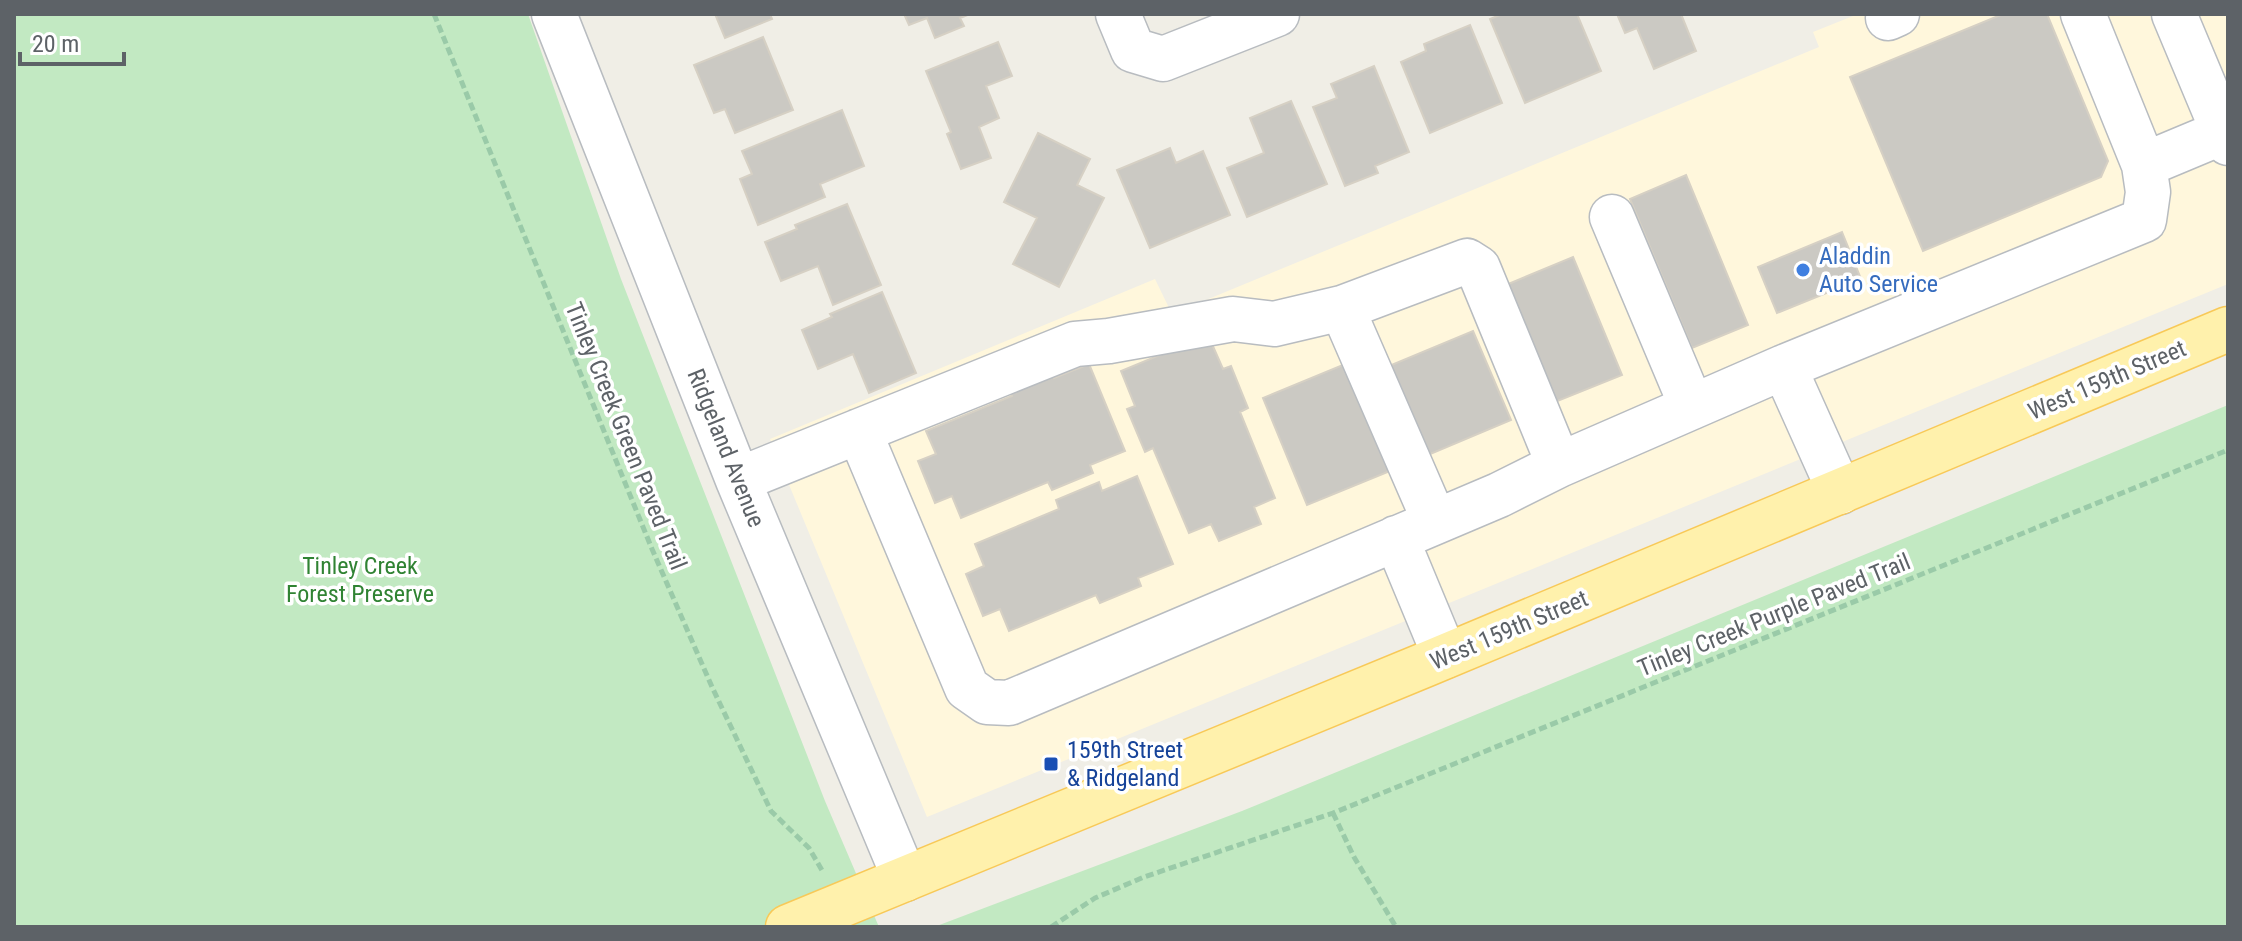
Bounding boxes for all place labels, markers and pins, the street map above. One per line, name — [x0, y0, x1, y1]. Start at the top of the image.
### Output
place label: Aladdin Auto Service — [1819, 242, 1938, 298]
marker: Aladdin Auto Service — [1794, 261, 1812, 279]
place label: 159th Street & Ridgeland — [1067, 736, 1183, 792]
marker: 159th Street & Ridgeland — [1042, 755, 1060, 773]

